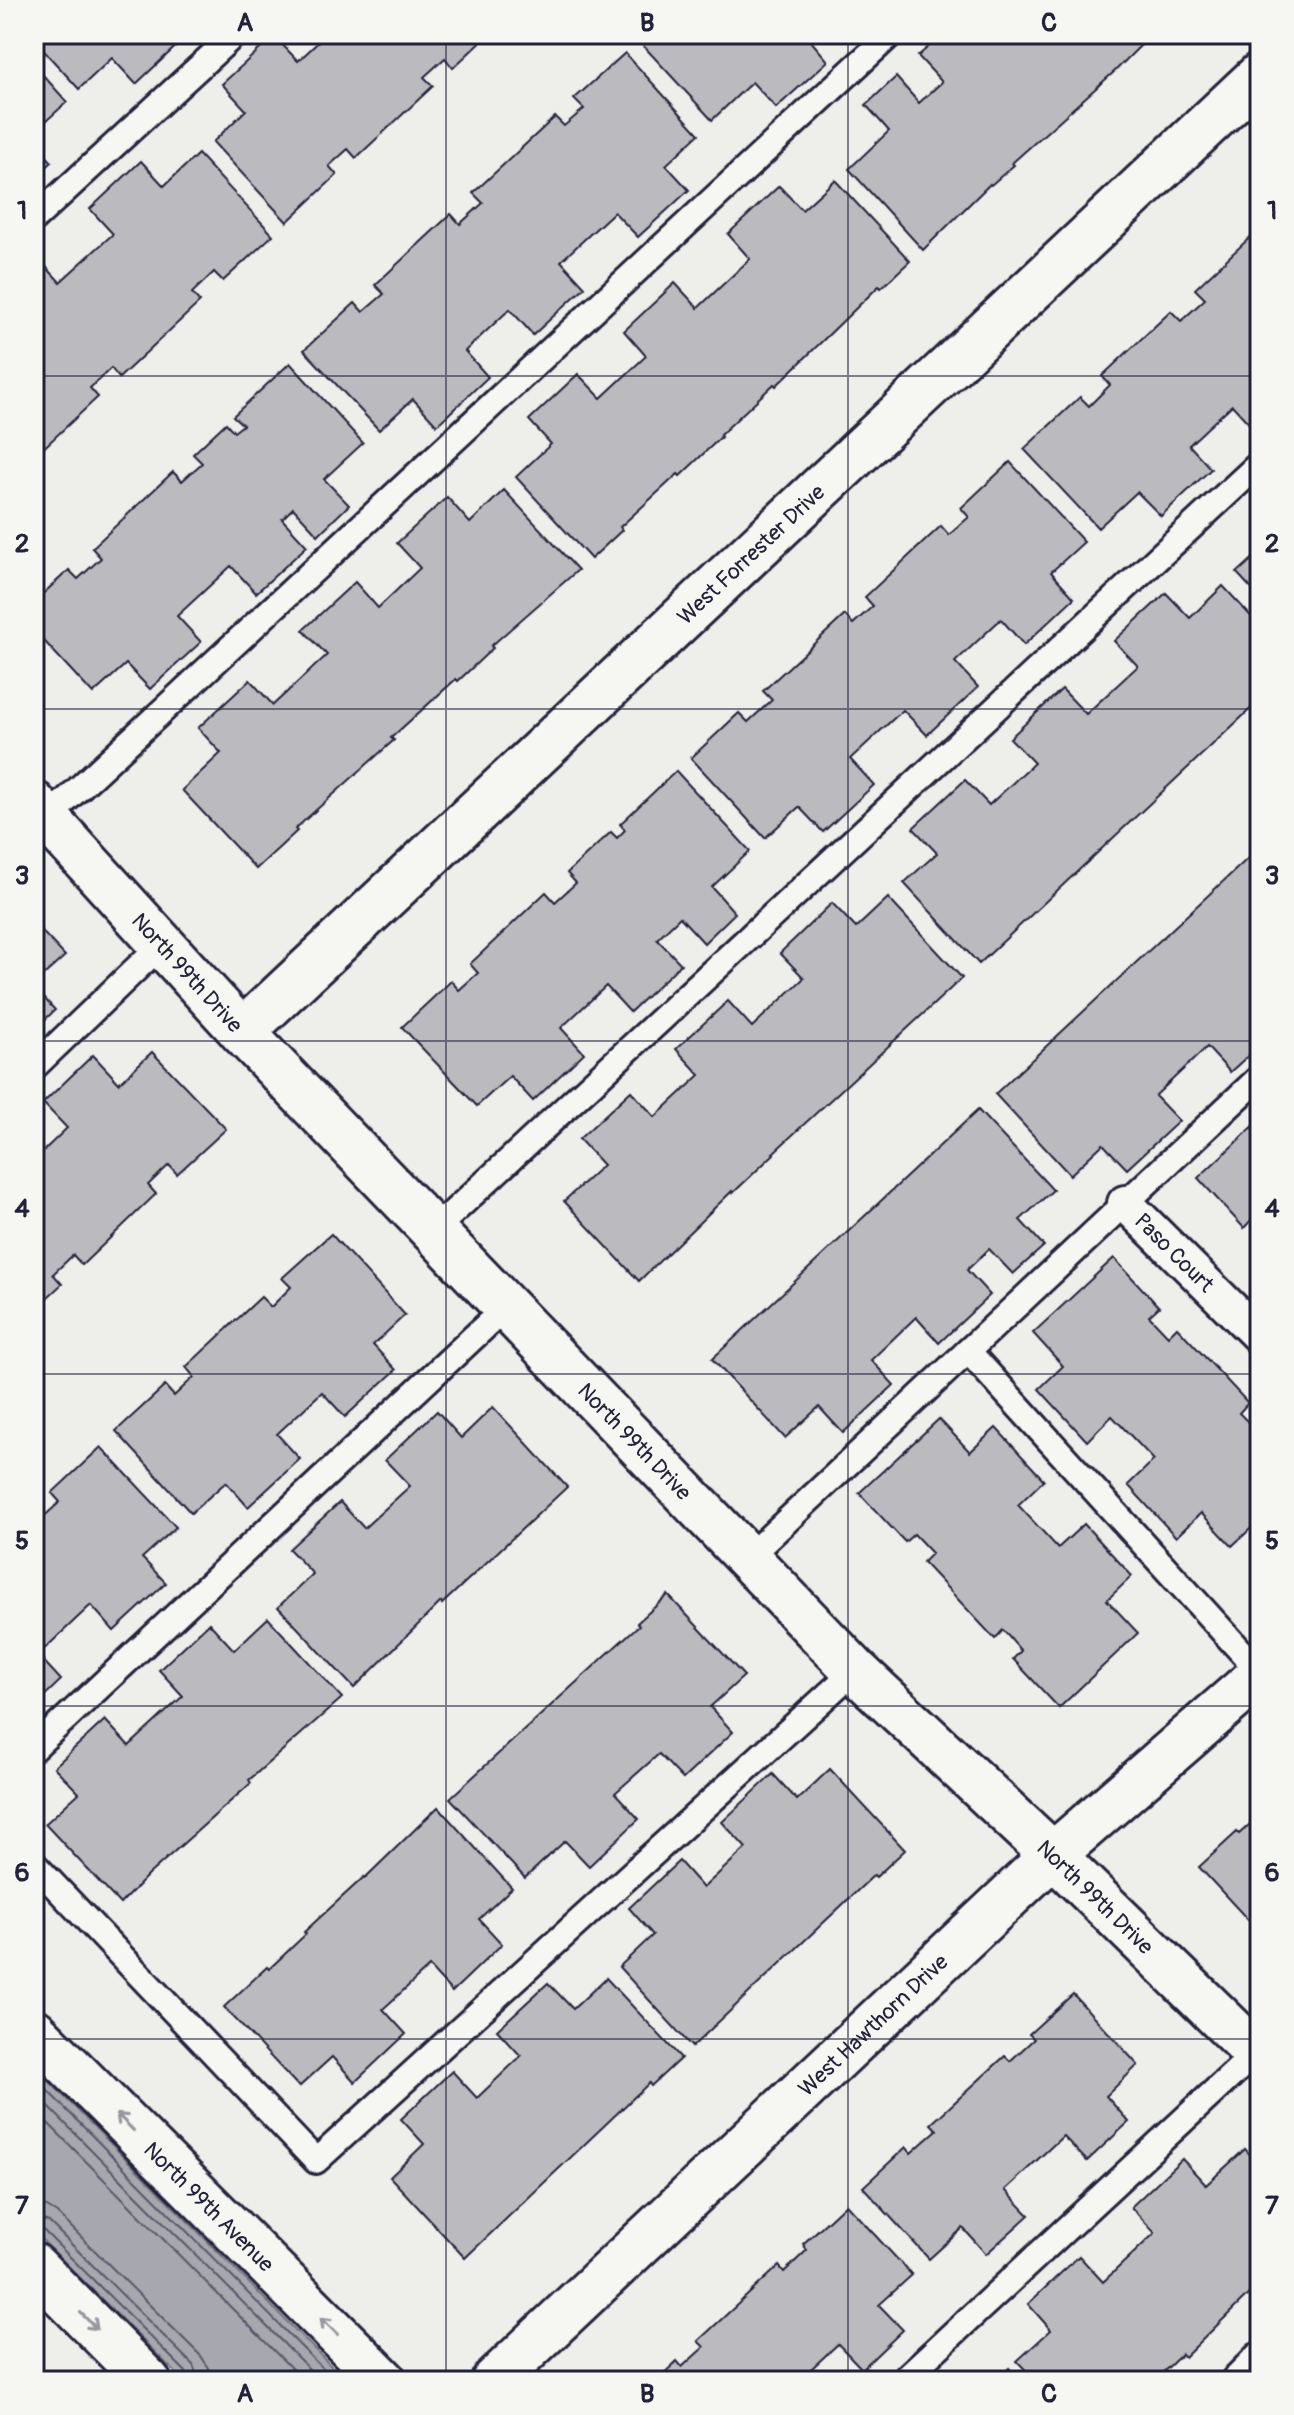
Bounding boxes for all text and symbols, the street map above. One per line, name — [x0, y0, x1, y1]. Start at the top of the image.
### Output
text: A — [237, 7, 254, 39]
text: B — [640, 7, 654, 39]
text: C — [1041, 7, 1057, 39]
text: 1 — [17, 195, 27, 227]
text: 1 — [1267, 195, 1277, 227]
street label: West Forrester Drive — [672, 478, 831, 631]
text: 2 — [15, 528, 29, 560]
text: 2 — [1265, 528, 1279, 560]
text: 3 — [15, 860, 29, 892]
text: 3 — [1265, 860, 1279, 892]
street label: North 99th Drive — [125, 907, 249, 1039]
text: 4 — [14, 1193, 30, 1225]
text: 4 — [1264, 1193, 1280, 1225]
street label: Paso Court — [1128, 1207, 1220, 1299]
street label: North 99th Drive — [572, 1377, 697, 1507]
text: 5 — [15, 1525, 29, 1557]
text: 5 — [1265, 1525, 1279, 1557]
street label: North 99th Drive — [1031, 1834, 1159, 1961]
text: 6 — [14, 1857, 30, 1889]
text: 6 — [1264, 1857, 1280, 1889]
street label: West Hawthorn Drive — [793, 1948, 954, 2102]
one-way arrow — [116, 2113, 135, 2132]
street label: North 99th Avenue — [138, 2136, 280, 2278]
text: 7 — [15, 2190, 29, 2222]
text: 7 — [1265, 2190, 1279, 2222]
one-way arrow — [79, 2311, 98, 2330]
one-way arrow — [319, 2316, 338, 2336]
text: A — [237, 2378, 254, 2410]
text: B — [640, 2378, 654, 2410]
text: C — [1041, 2378, 1057, 2410]

